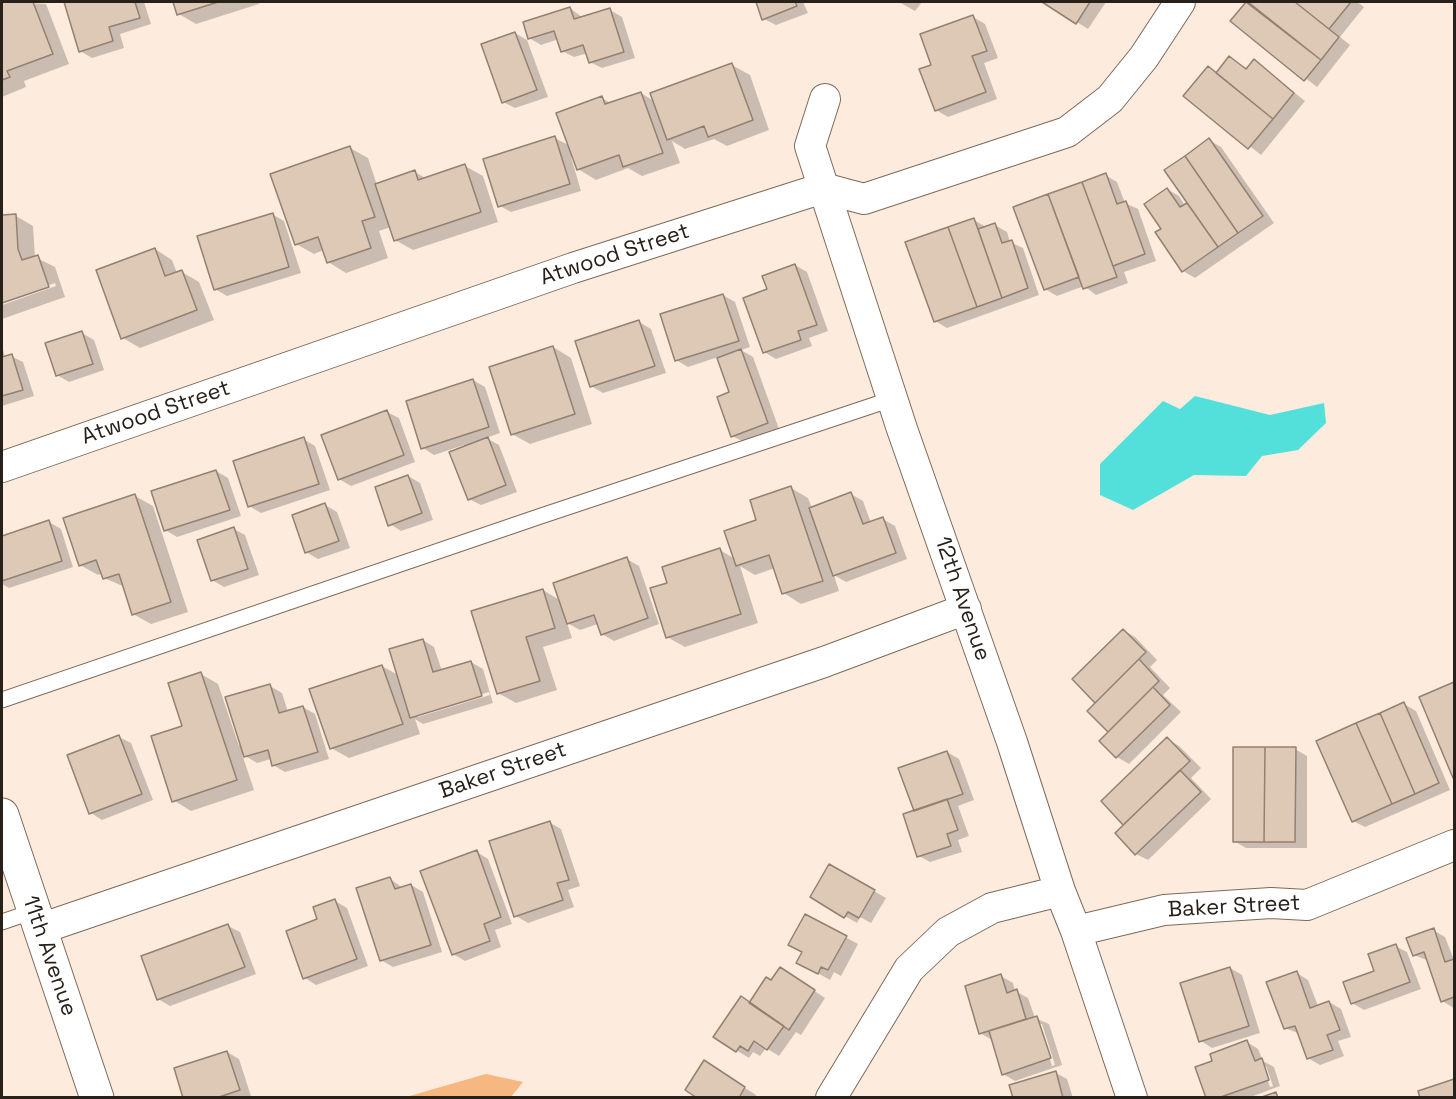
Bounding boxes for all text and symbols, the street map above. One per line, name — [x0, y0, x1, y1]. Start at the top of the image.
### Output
street label: Atwood Street — [537, 218, 693, 292]
street label: Atwood Street — [78, 375, 234, 451]
street label: 12th Avenue — [928, 534, 996, 664]
street label: Baker Street — [436, 737, 570, 805]
street label: Baker Street — [1167, 890, 1301, 924]
street label: 11th Avenue — [16, 892, 82, 1020]

